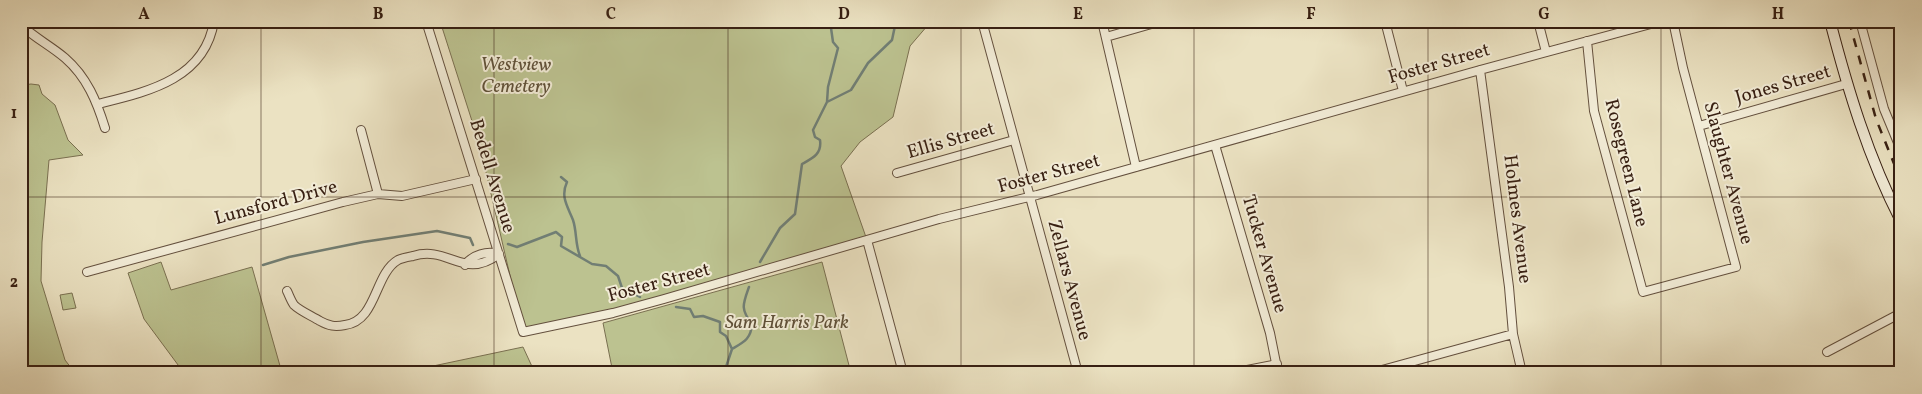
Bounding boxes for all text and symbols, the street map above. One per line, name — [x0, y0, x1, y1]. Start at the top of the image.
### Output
text: A — [138, 4, 150, 26]
text: B — [373, 4, 384, 26]
text: C — [606, 4, 616, 26]
text: D — [838, 4, 850, 26]
text: E — [1073, 4, 1083, 26]
text: F — [1306, 4, 1316, 26]
text: G — [1538, 4, 1550, 26]
text: H — [1772, 4, 1784, 26]
street label: Foster Street — [1385, 37, 1493, 91]
park label: Westview Cemetery — [481, 52, 551, 100]
street label: Jones Street — [1732, 59, 1834, 111]
street label: Rosegreen Lane — [1598, 96, 1654, 230]
street label: Slaughter Avenue — [1696, 99, 1760, 247]
text: 1 — [11, 103, 17, 125]
street label: Bedell Avenue — [462, 116, 522, 236]
street label: Ellis Street — [904, 116, 998, 166]
street label: Foster Street — [995, 148, 1103, 200]
street label: Holmes Avenue — [1496, 153, 1538, 285]
street label: Lunsford Drive — [212, 174, 340, 232]
street label: Tucker Avenue — [1235, 192, 1293, 316]
street label: Zellars Avenue — [1040, 217, 1098, 343]
street label: Foster Street — [605, 257, 713, 309]
text: 2 — [10, 272, 18, 294]
park label: Sam Harris Park — [725, 310, 849, 336]

